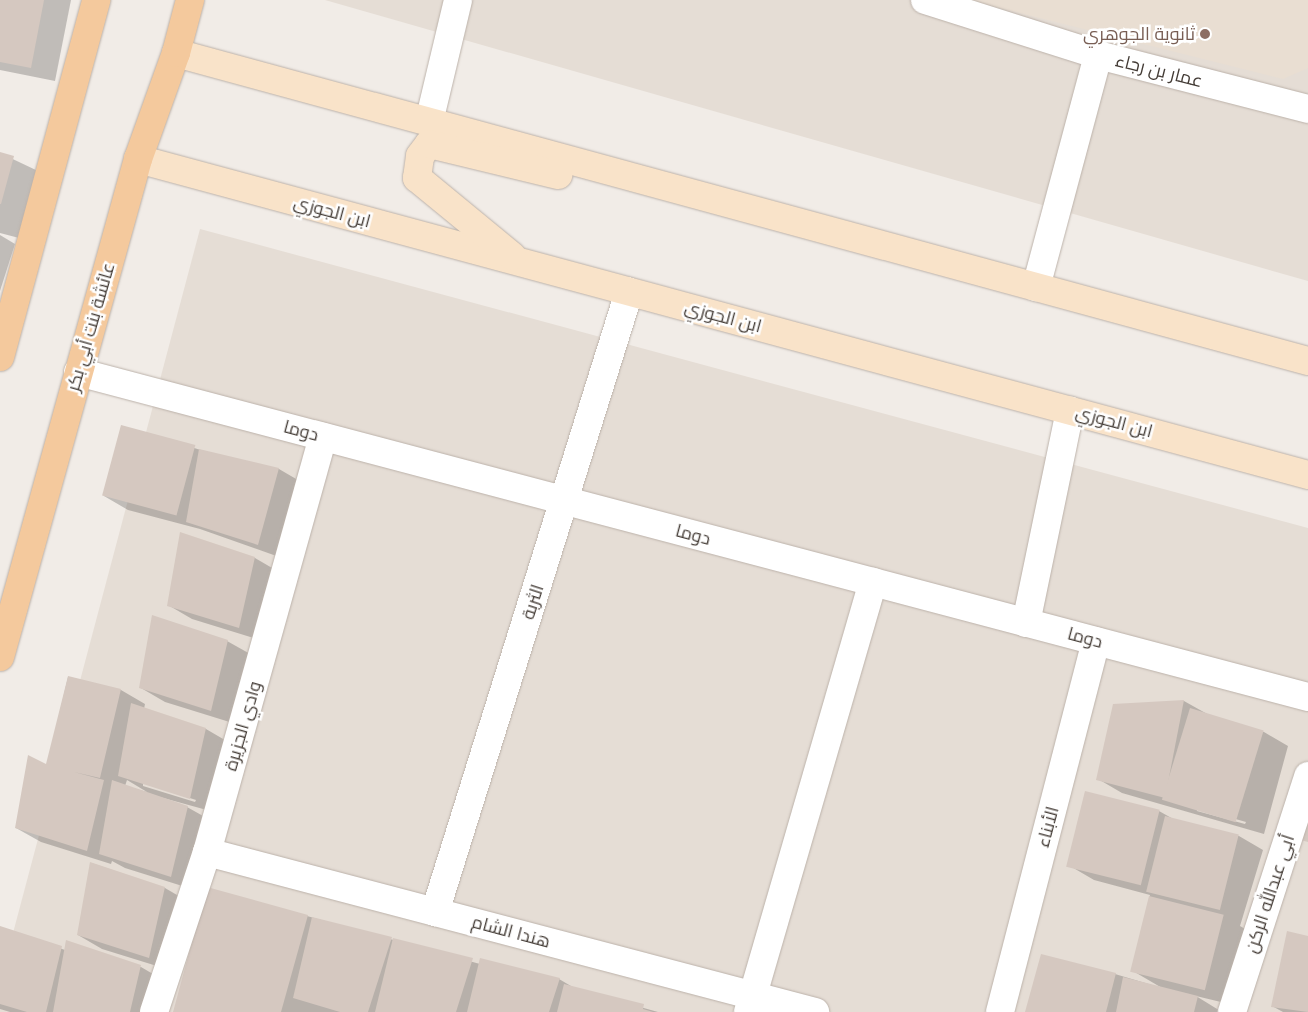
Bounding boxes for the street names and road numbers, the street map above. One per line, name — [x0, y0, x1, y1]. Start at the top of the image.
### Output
street label: عمار بن رجاء — [1113, 50, 1205, 92]
street label: ابن الجوزي — [291, 191, 373, 233]
street label: عائشة بنت أبي بكر — [62, 260, 120, 394]
street label: ابن الجوزي — [682, 296, 764, 338]
street label: ابن الجوزي — [1073, 401, 1155, 443]
street label: دوما — [281, 416, 321, 446]
street label: دوما — [673, 520, 713, 550]
street label: الثربة — [517, 582, 549, 622]
street label: دوما — [1065, 623, 1105, 653]
street label: وادي الجزيرة — [220, 679, 266, 773]
street label: الأبناء — [1032, 804, 1064, 850]
street label: أبي عبدالله الركن — [1241, 832, 1299, 956]
street label: هندا الشام — [469, 911, 553, 953]

